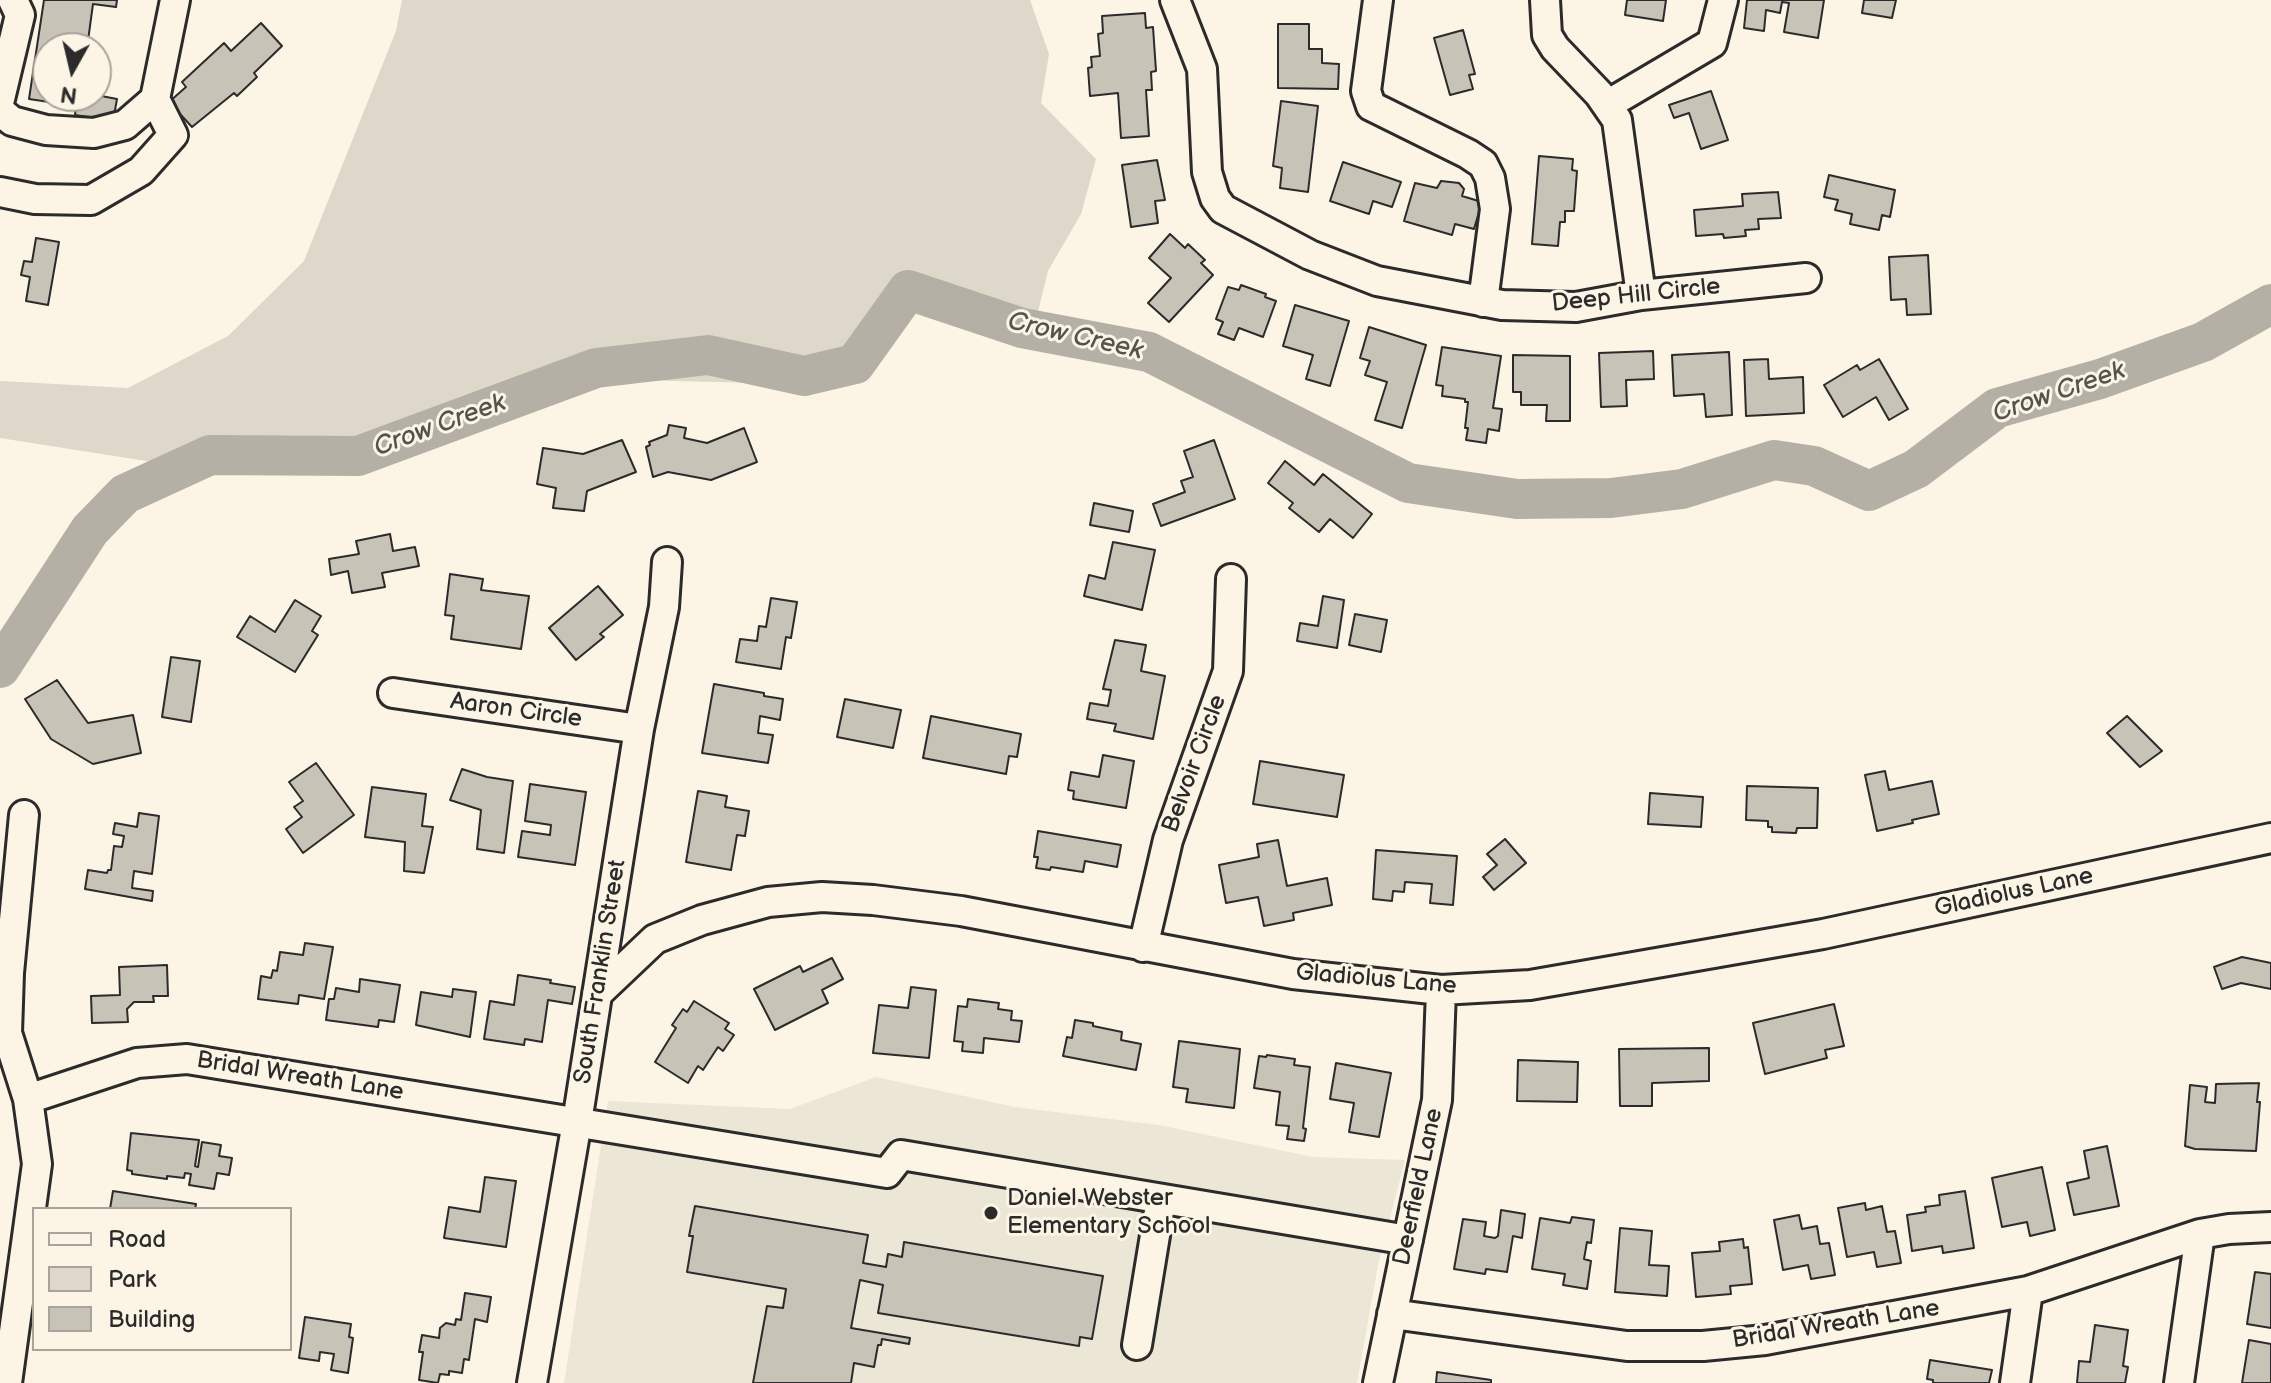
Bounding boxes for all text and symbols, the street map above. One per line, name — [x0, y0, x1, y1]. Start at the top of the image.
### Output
north arrow — [32, 32, 112, 112]
text: N — [59, 80, 79, 109]
street label: Deep Hill Circle — [1550, 273, 1722, 319]
water label: Crow Creek — [1004, 306, 1146, 368]
water label: Crow Creek — [1989, 356, 2129, 430]
water label: Crow Creek — [370, 388, 510, 464]
street label: Aaron Circle — [448, 688, 584, 734]
street label: Belvoir Circle — [1157, 691, 1233, 837]
street label: South Franklin Street — [569, 858, 633, 1086]
street label: Gladiolus Lane — [1932, 862, 2096, 924]
street label: Gladiolus Lane — [1294, 959, 1458, 1001]
street label: Bridal Wreath Lane — [194, 1046, 406, 1108]
street label: Deerfield Lane — [1388, 1106, 1450, 1268]
place label: Daniel Webster Elementary School — [1007, 1185, 1210, 1241]
marker: Daniel Webster Elementary School — [982, 1204, 1000, 1222]
legend — [32, 1207, 292, 1351]
text: Road — [108, 1225, 166, 1254]
text: Park — [108, 1265, 156, 1294]
street label: Bridal Wreath Lane — [1730, 1294, 1942, 1356]
text: Building — [108, 1305, 195, 1334]

